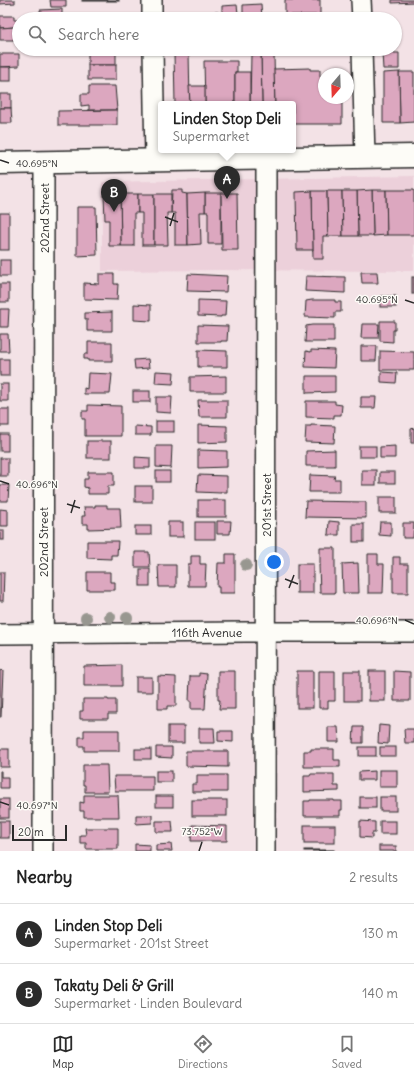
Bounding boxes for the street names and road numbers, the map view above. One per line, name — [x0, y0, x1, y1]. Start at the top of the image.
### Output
street label: 202nd Street — [37, 183, 52, 253]
street label: 201st Street — [259, 473, 274, 537]
street label: 202nd Street — [36, 507, 51, 577]
street label: 116th Avenue — [172, 625, 242, 640]

